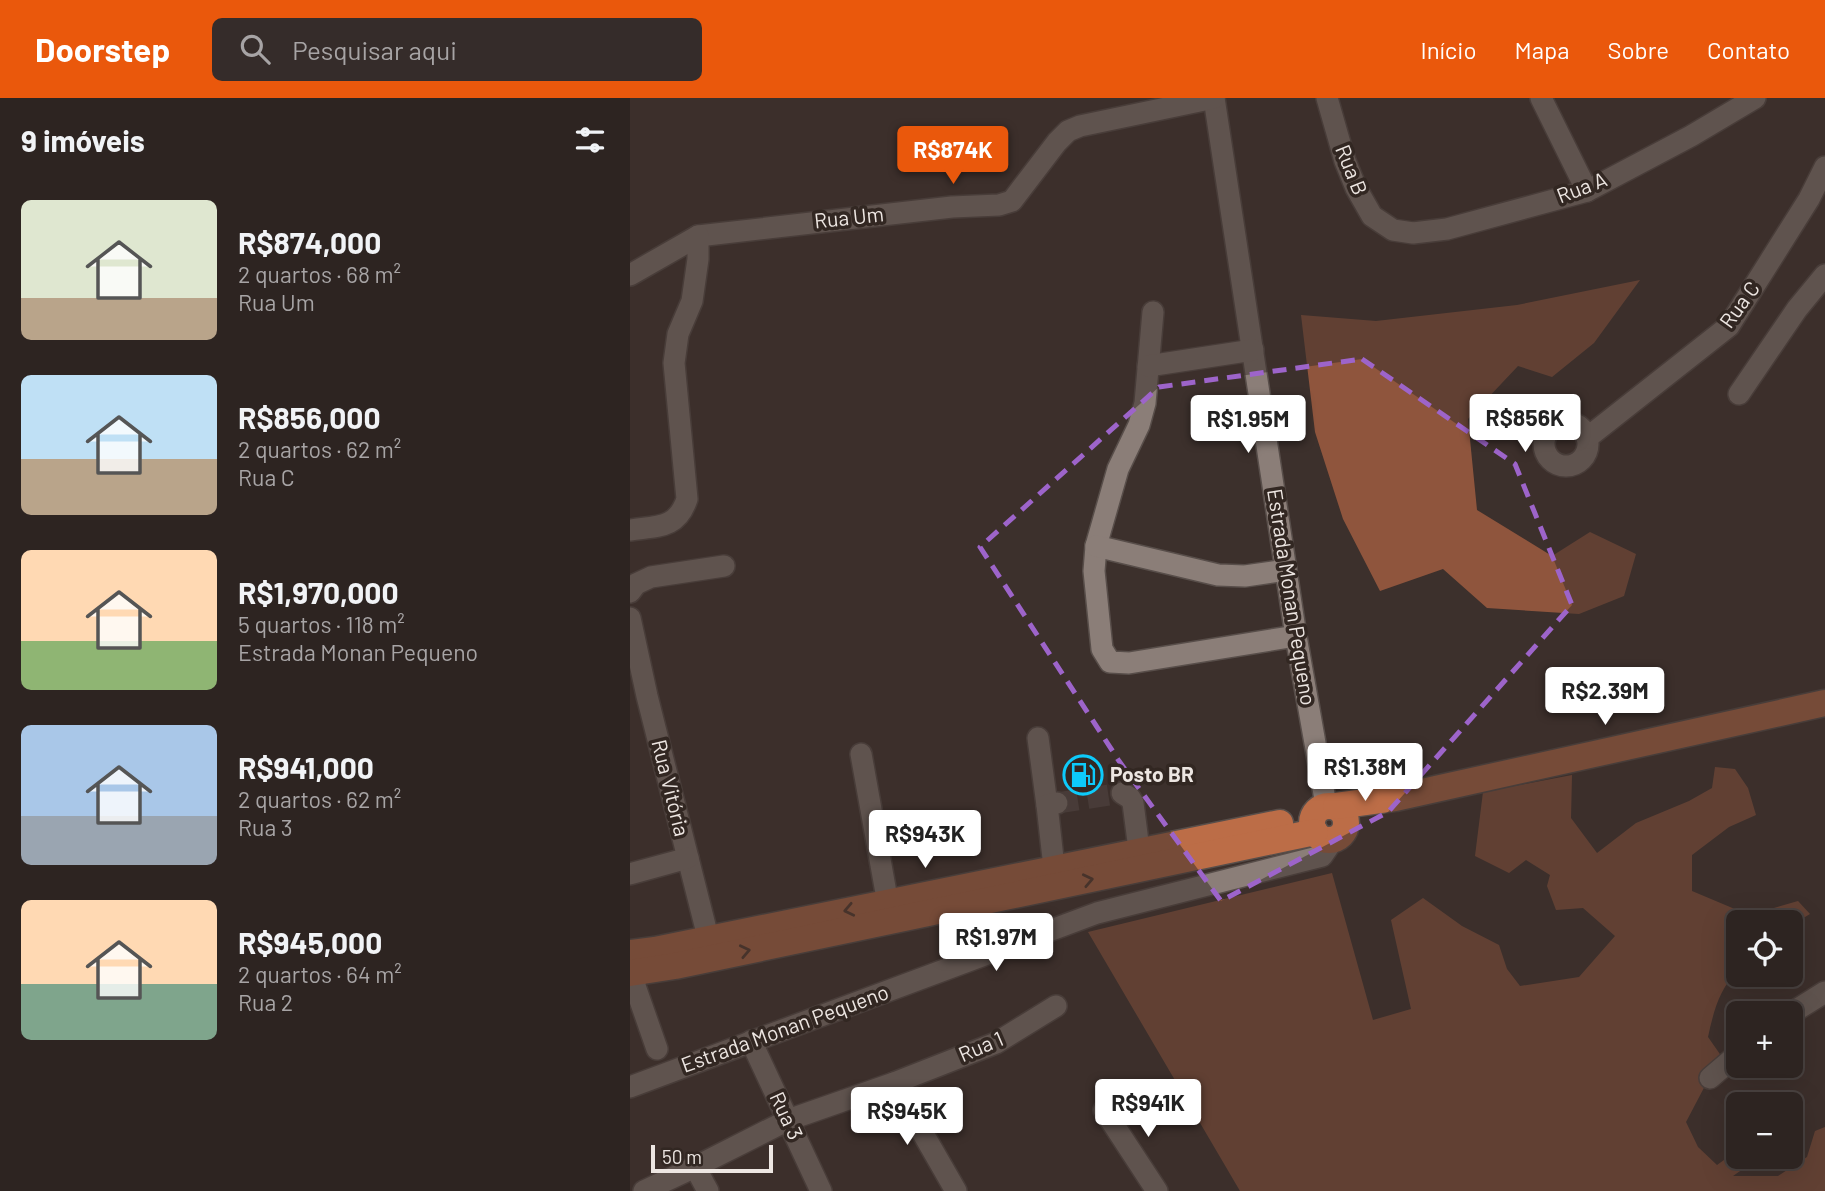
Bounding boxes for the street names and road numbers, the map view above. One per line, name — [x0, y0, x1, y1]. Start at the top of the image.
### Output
street label: Rua B — [1331, 141, 1374, 198]
street label: Rua A — [1553, 166, 1610, 208]
street label: Rua Um — [813, 200, 885, 233]
street label: Rua C — [1713, 276, 1764, 332]
street label: Estrada Monan Pequeno — [1263, 487, 1322, 707]
street label: Rua Vitória — [647, 737, 696, 839]
street label: Estrada Monan Pequeno — [677, 978, 892, 1077]
street label: Rua 1 — [954, 1025, 1007, 1066]
street label: Rua 3 — [765, 1087, 809, 1143]

